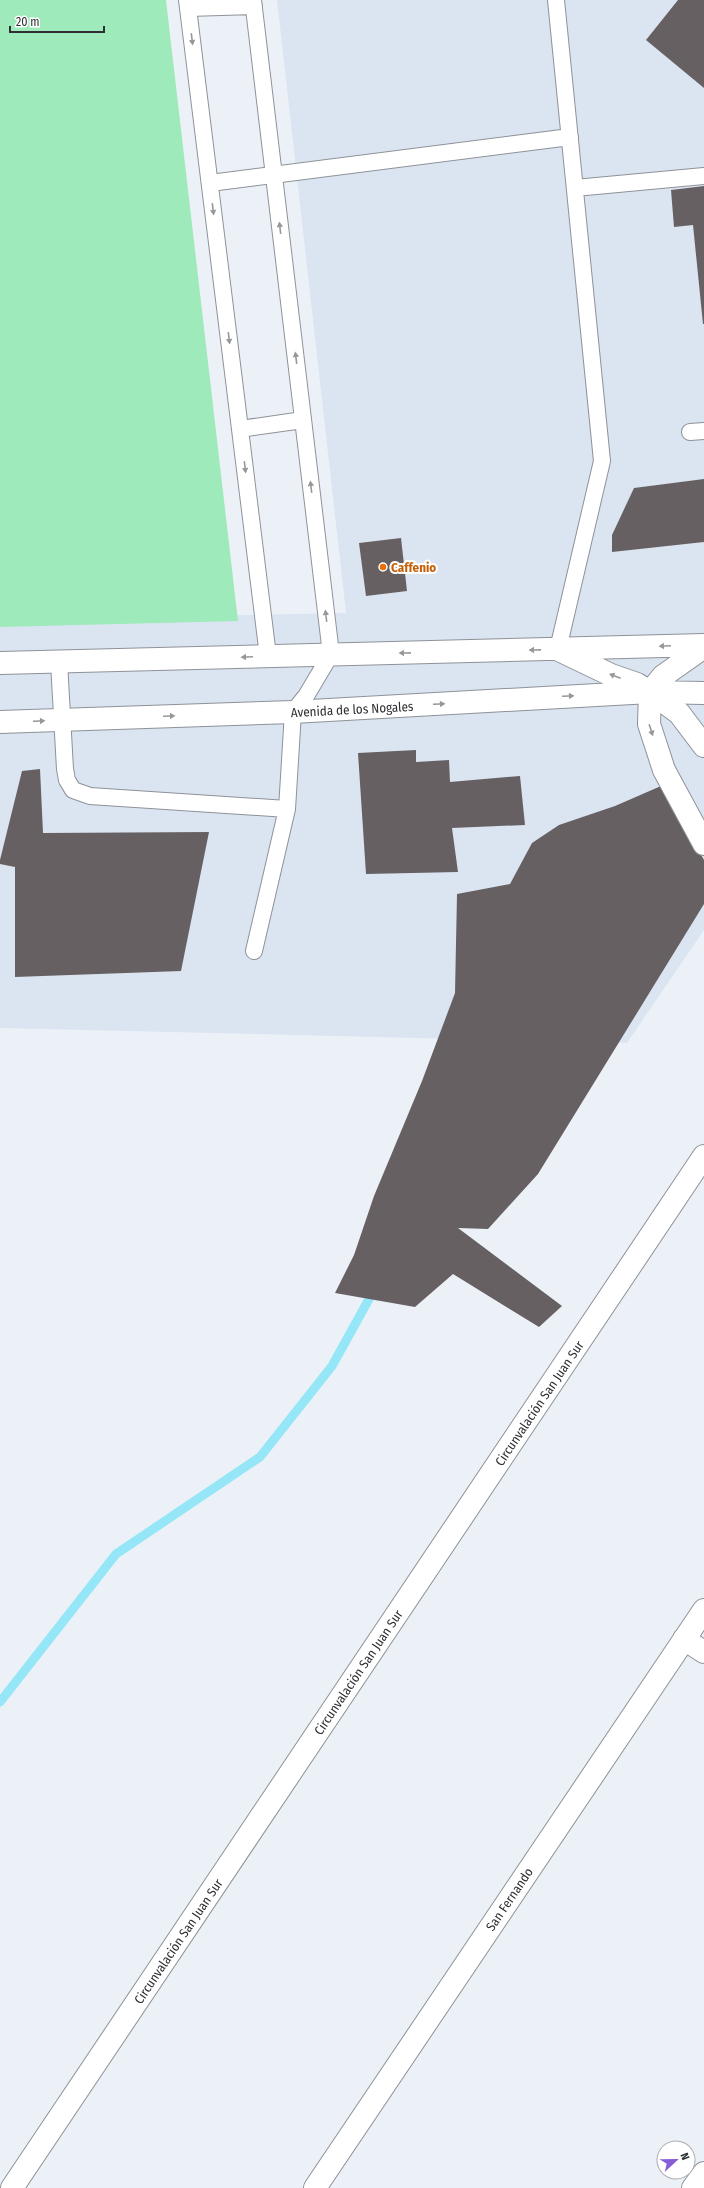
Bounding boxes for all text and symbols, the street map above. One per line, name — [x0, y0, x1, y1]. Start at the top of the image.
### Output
scale bar — [10, 8, 104, 34]
text: 20 m — [16, 15, 40, 29]
one-way arrow — [189, 33, 195, 45]
one-way arrow — [210, 203, 217, 215]
one-way arrow — [277, 222, 284, 235]
one-way arrow — [226, 332, 232, 344]
one-way arrow — [292, 352, 299, 364]
one-way arrow — [242, 461, 248, 473]
one-way arrow — [308, 481, 314, 493]
place label: Caffenio — [391, 560, 436, 575]
marker: Caffenio — [378, 562, 388, 572]
one-way arrow — [323, 610, 330, 622]
one-way arrow — [658, 643, 671, 649]
one-way arrow — [528, 647, 541, 653]
one-way arrow — [398, 650, 411, 656]
one-way arrow — [240, 654, 253, 660]
one-way arrow — [608, 672, 620, 678]
one-way arrow — [562, 693, 574, 700]
street label: Avenida de los Nogales — [290, 699, 414, 720]
one-way arrow — [433, 700, 445, 707]
one-way arrow — [163, 713, 175, 720]
one-way arrow — [33, 717, 45, 724]
one-way arrow — [648, 725, 654, 737]
street label: Circunvalación San Juan Sur — [492, 1338, 587, 1469]
street label: Circunvalación San Juan Sur — [311, 1607, 406, 1738]
street label: San Fernando — [483, 1865, 536, 1934]
street label: Circunvalación San Juan Sur — [131, 1876, 226, 2007]
north arrow — [656, 2140, 696, 2180]
text: N — [678, 2151, 692, 2162]

